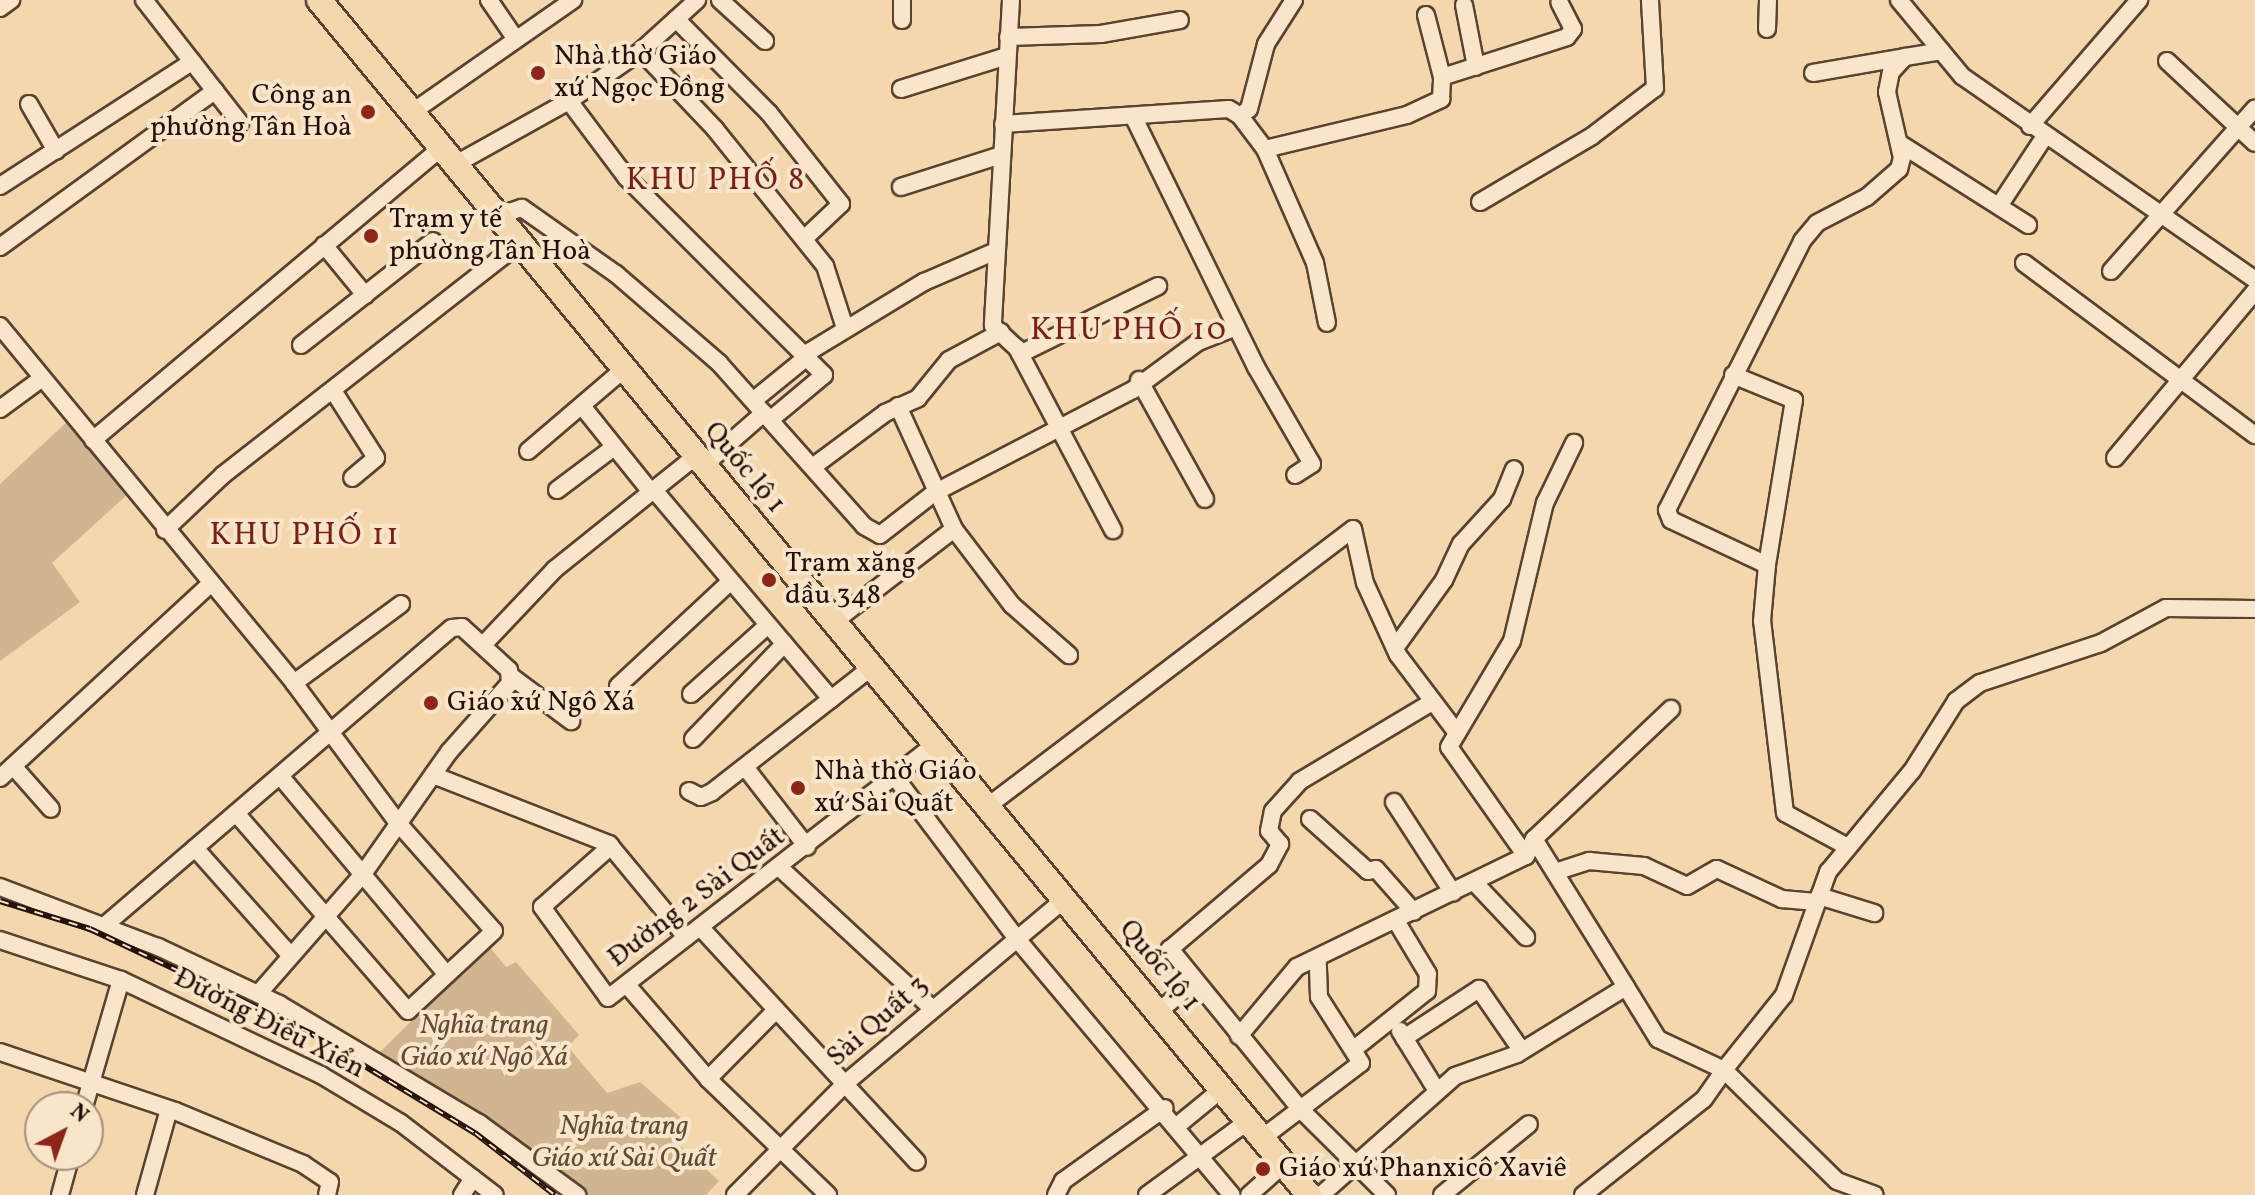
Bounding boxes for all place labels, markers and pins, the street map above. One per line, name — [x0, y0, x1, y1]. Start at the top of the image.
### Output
place label: Nhà thờ Giáo xứ Ngọc Đồng — [554, 40, 725, 106]
marker: Nhà thờ Giáo xứ Ngọc Đồng — [529, 64, 547, 82]
place label: Công an phường Tân Hoà — [149, 79, 352, 145]
marker: Công an phường Tân Hoà — [359, 103, 377, 121]
place label: Trạm y tế phường Tân Hoà — [389, 203, 592, 269]
marker: Trạm y tế phường Tân Hoà — [360, 225, 382, 247]
place label: Trạm xăng dầu 348 — [785, 547, 916, 613]
marker: Trạm xăng dầu 348 — [760, 571, 778, 589]
place label: Giáo xứ Ngô Xá — [447, 686, 635, 720]
marker: Giáo xứ Ngô Xá — [422, 694, 440, 712]
place label: Nhà thờ Giáo xứ Sài Quất — [814, 755, 977, 821]
marker: Nhà thờ Giáo xứ Sài Quất — [789, 779, 807, 797]
place label: Giáo xứ Phanxicô Xaviê — [1279, 1152, 1567, 1186]
marker: Giáo xứ Phanxicô Xaviê — [1254, 1160, 1272, 1178]

